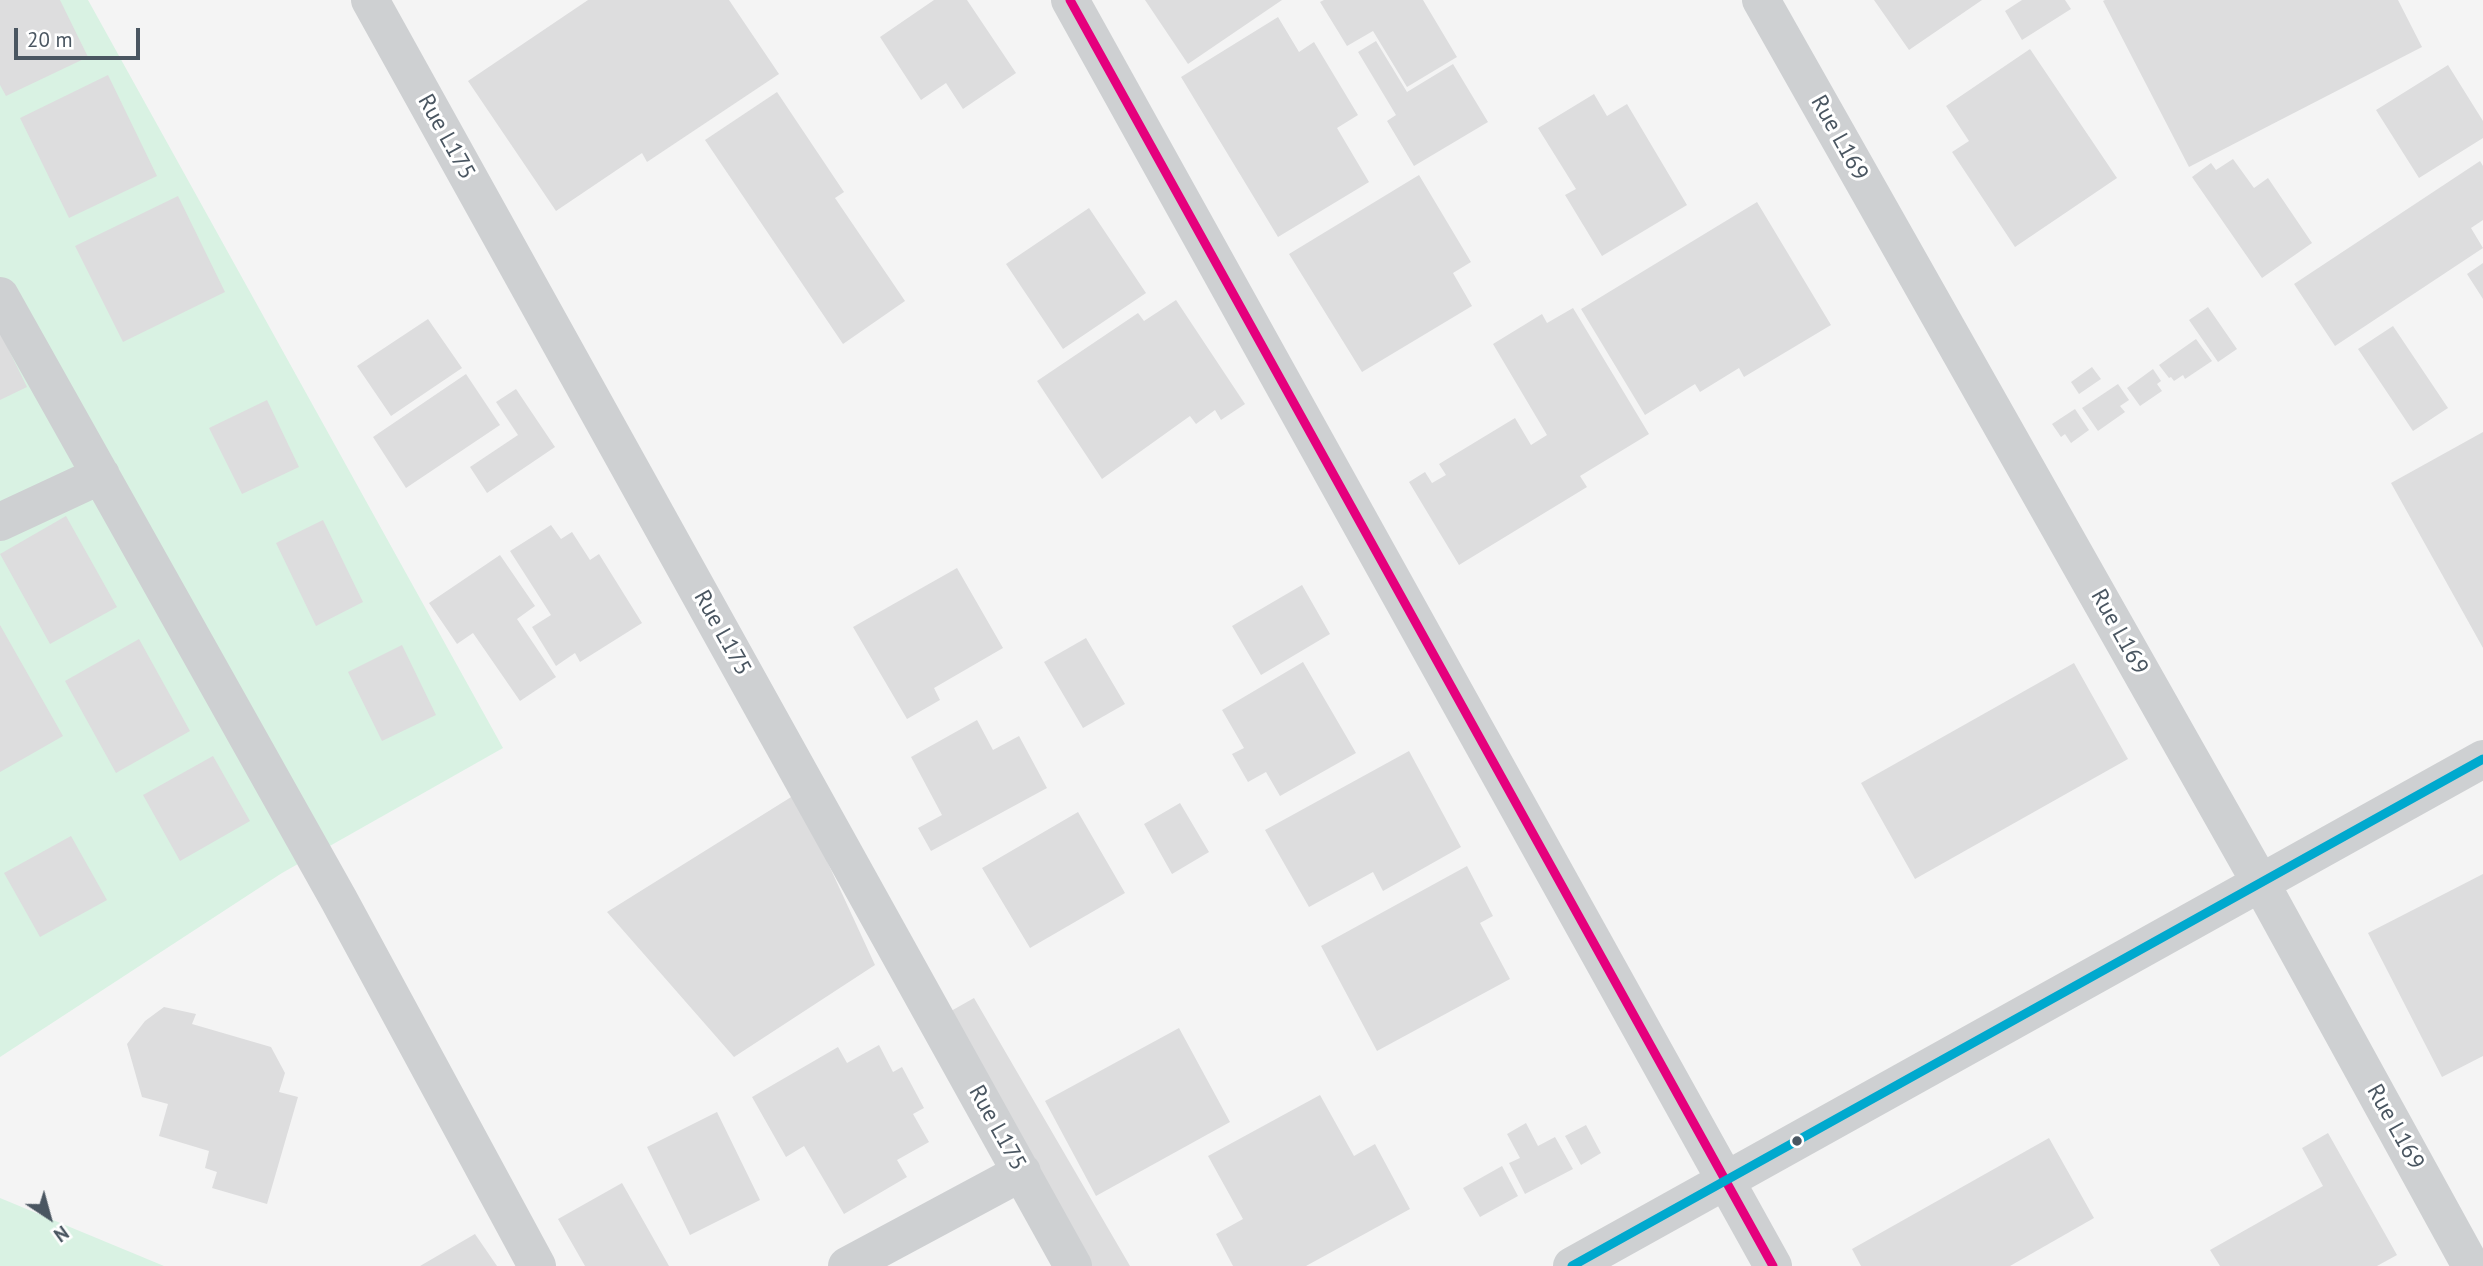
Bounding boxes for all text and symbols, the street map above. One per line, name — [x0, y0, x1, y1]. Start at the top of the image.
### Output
scale bar — [18, 14, 144, 58]
text: 20 m — [27, 26, 73, 53]
street label: Rue L175 — [411, 90, 481, 184]
street label: Rue L169 — [1804, 91, 1874, 185]
street label: Rue L169 — [2084, 585, 2154, 679]
street label: Rue L175 — [687, 586, 757, 680]
street label: Rue L169 — [2360, 1080, 2430, 1174]
street label: Rue L175 — [962, 1081, 1032, 1175]
unlabelled marker — [1790, 1134, 1804, 1148]
north arrow — [14, 1182, 84, 1252]
text: N — [49, 1221, 73, 1247]

